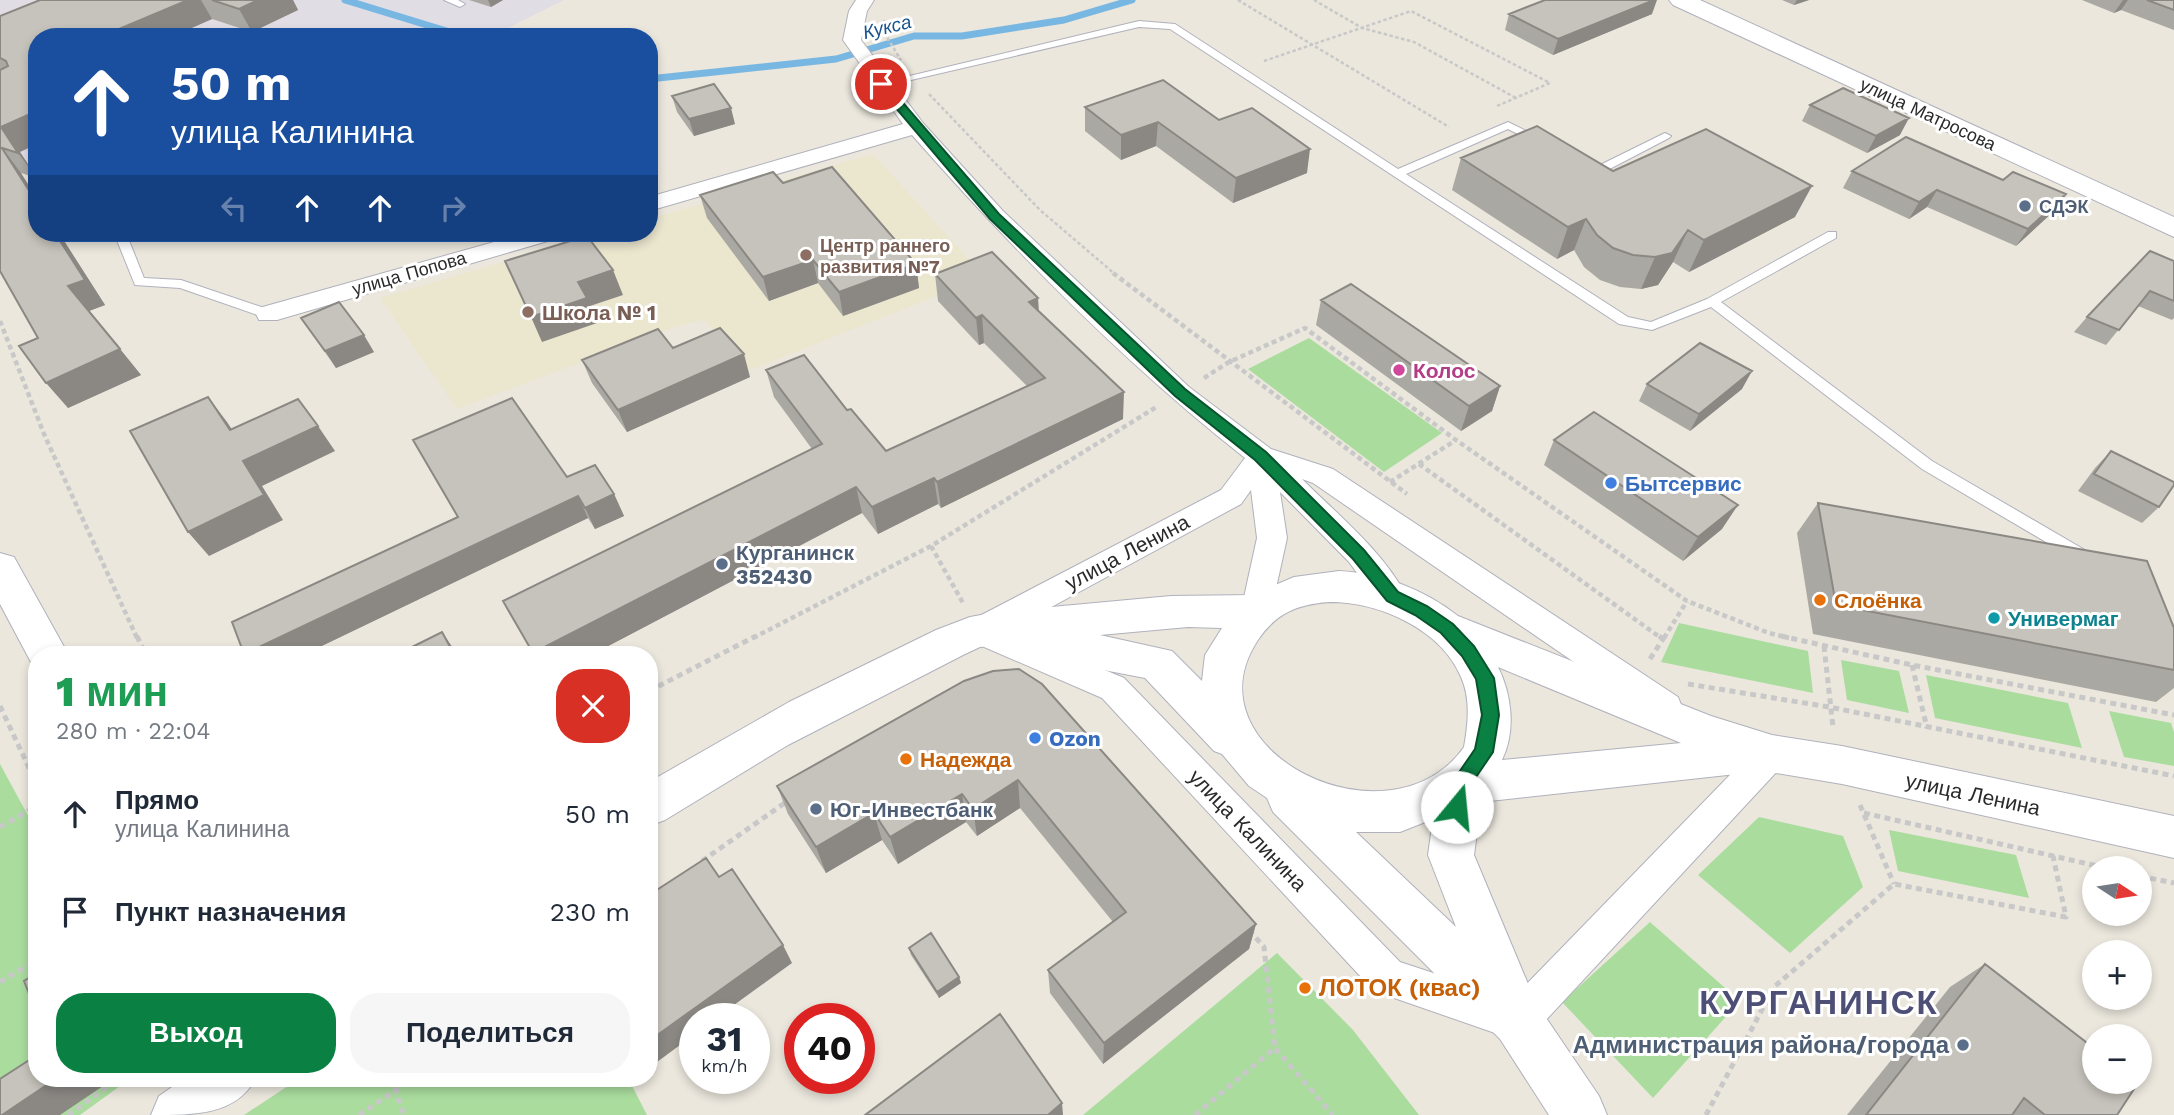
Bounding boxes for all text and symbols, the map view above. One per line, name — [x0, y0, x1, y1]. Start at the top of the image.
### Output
water label: Кукса — [860, 10, 914, 44]
text: 50 m — [171, 54, 291, 112]
pin — [851, 54, 911, 114]
icon: ahead — [56, 56, 147, 147]
icon: arrive — [862, 65, 900, 103]
street label: улица Матросова — [1857, 73, 2000, 155]
text: улица Калинина — [171, 113, 414, 151]
icon: left — [215, 189, 253, 227]
icon: ahead — [288, 189, 326, 227]
icon: ahead — [361, 189, 399, 227]
icon: right — [434, 189, 472, 227]
place label: СДЭК — [2039, 196, 2089, 217]
marker: СДЭК — [2017, 198, 2033, 214]
place label: Центр раннего развития №7 — [820, 235, 950, 277]
street label: улица Попова — [350, 246, 469, 299]
marker: Центр раннего развития №7 — [798, 247, 814, 263]
place label: Школа № 1 — [542, 300, 656, 325]
marker: Школа № 1 — [520, 304, 536, 320]
place label: Колос — [1413, 358, 1476, 383]
marker: Колос — [1391, 362, 1407, 378]
place label: Бытсервис — [1625, 471, 1742, 496]
marker: Бытсервис — [1603, 475, 1619, 491]
street label: улица Ленина — [1061, 509, 1194, 595]
place label: Курганинск 352430 — [736, 540, 854, 589]
marker: Курганинск 352430 — [714, 556, 730, 572]
place label: Слоёнка — [1834, 588, 1922, 613]
marker: Слоёнка — [1812, 592, 1828, 608]
place label: Универмаг — [2008, 606, 2119, 631]
marker: Универмаг — [1986, 610, 2002, 626]
text: 1 мин — [56, 667, 168, 716]
button: close — [556, 669, 630, 743]
text: 280 m · 22:04 — [56, 718, 211, 745]
place label: Ozon — [1049, 726, 1101, 751]
marker: Ozon — [1027, 730, 1043, 746]
place label: Надежда — [920, 747, 1012, 772]
marker: Надежда — [898, 751, 914, 767]
street label: улица Калинина — [1184, 764, 1313, 896]
street label: улица Ленина — [1903, 768, 2043, 821]
position arrow — [1420, 770, 1494, 844]
text: Прямо — [115, 785, 199, 815]
icon: ahead — [56, 795, 94, 833]
place label: Юг-Инвестбанк — [830, 797, 994, 822]
text: 50 m — [565, 799, 630, 829]
marker: Юг-Инвестбанк — [808, 801, 824, 817]
text: улица Калинина — [115, 816, 290, 843]
north arrow — [2082, 856, 2152, 926]
map controls — [2082, 856, 2152, 1094]
icon: arrive — [56, 893, 94, 931]
text: Пункт назначения — [115, 897, 346, 927]
text: 230 m — [550, 897, 630, 927]
button: + — [2082, 940, 2152, 1010]
place label: ЛОТОК (квас) — [1319, 974, 1481, 1002]
marker: ЛОТОК (квас) — [1297, 980, 1313, 996]
district label: КУРГАНИНСК — [1699, 983, 1939, 1022]
button: Выход — [56, 993, 336, 1073]
button: Поделиться — [350, 993, 630, 1073]
speed limit sign: 40 — [784, 1003, 875, 1094]
text: 31 — [707, 1018, 742, 1060]
button: − — [2082, 1024, 2152, 1094]
place label: Администрация района/города — [1573, 1031, 1950, 1059]
marker: Администрация района/города — [1955, 1037, 1971, 1053]
text: km/h — [701, 1055, 748, 1076]

